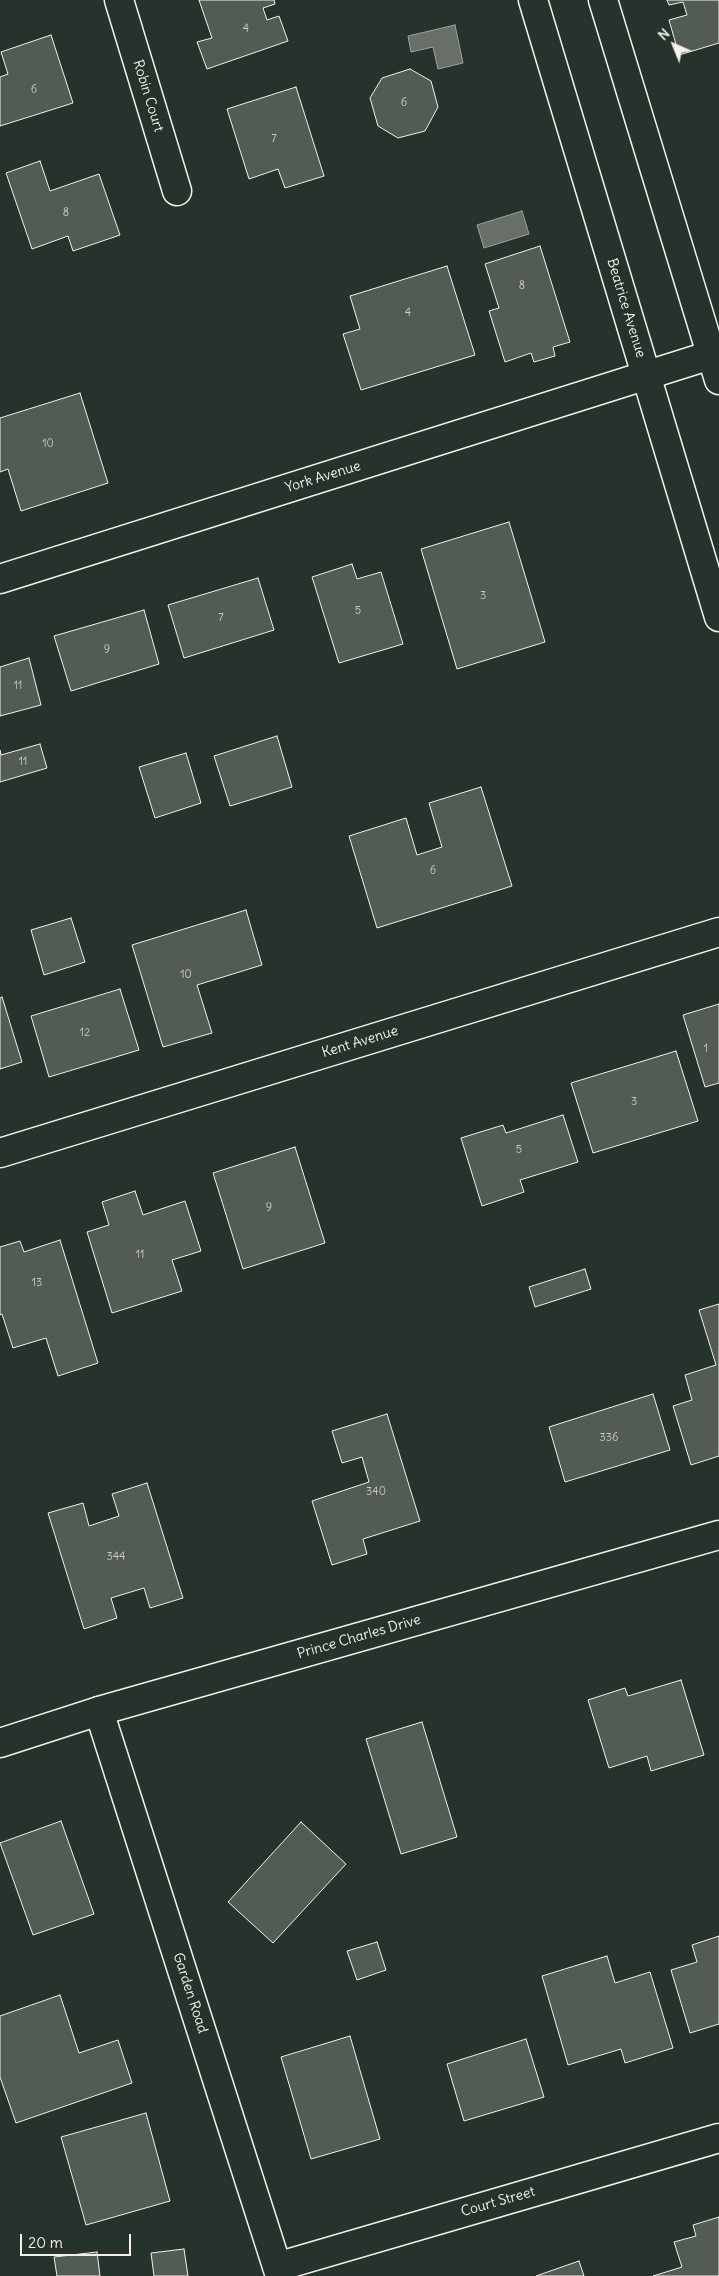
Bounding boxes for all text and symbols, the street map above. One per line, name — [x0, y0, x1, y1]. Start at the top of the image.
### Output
north arrow — [649, 20, 699, 70]
house number: 4 — [243, 22, 249, 36]
text: N — [654, 24, 673, 44]
street label: Robin Court — [129, 58, 167, 134]
house number: 6 — [31, 83, 37, 97]
house number: 6 — [401, 96, 407, 110]
house number: 7 — [271, 132, 277, 146]
house number: 8 — [63, 206, 69, 220]
street label: Beatrice Avenue — [603, 256, 649, 360]
house number: 8 — [519, 279, 525, 293]
house number: 4 — [405, 306, 411, 320]
house number: 10 — [42, 437, 54, 451]
street label: York Avenue — [283, 458, 363, 496]
house number: 3 — [480, 589, 486, 603]
house number: 5 — [355, 604, 361, 618]
house number: 7 — [218, 611, 224, 625]
house number: 9 — [104, 643, 110, 657]
house number: 11 — [14, 679, 22, 693]
house number: 11 — [19, 755, 27, 769]
house number: 6 — [430, 864, 436, 878]
house number: 10 — [180, 968, 192, 982]
street label: Kent Avenue — [320, 1022, 400, 1062]
house number: 12 — [80, 1026, 90, 1040]
house number: 1 — [704, 1042, 708, 1056]
house number: 3 — [631, 1095, 637, 1109]
house number: 5 — [516, 1143, 522, 1157]
house number: 9 — [266, 1201, 272, 1215]
house number: 11 — [136, 1248, 144, 1262]
house number: 13 — [32, 1276, 42, 1290]
house number: 336 — [600, 1431, 618, 1445]
house number: 340 — [366, 1485, 386, 1499]
house number: 344 — [107, 1550, 125, 1564]
street label: Prince Charles Drive — [295, 1611, 423, 1663]
street label: Garden Road — [169, 1951, 211, 2035]
street label: Court Street — [459, 2183, 537, 2221]
scale bar — [22, 2224, 134, 2256]
text: 20 m — [28, 2233, 63, 2252]

